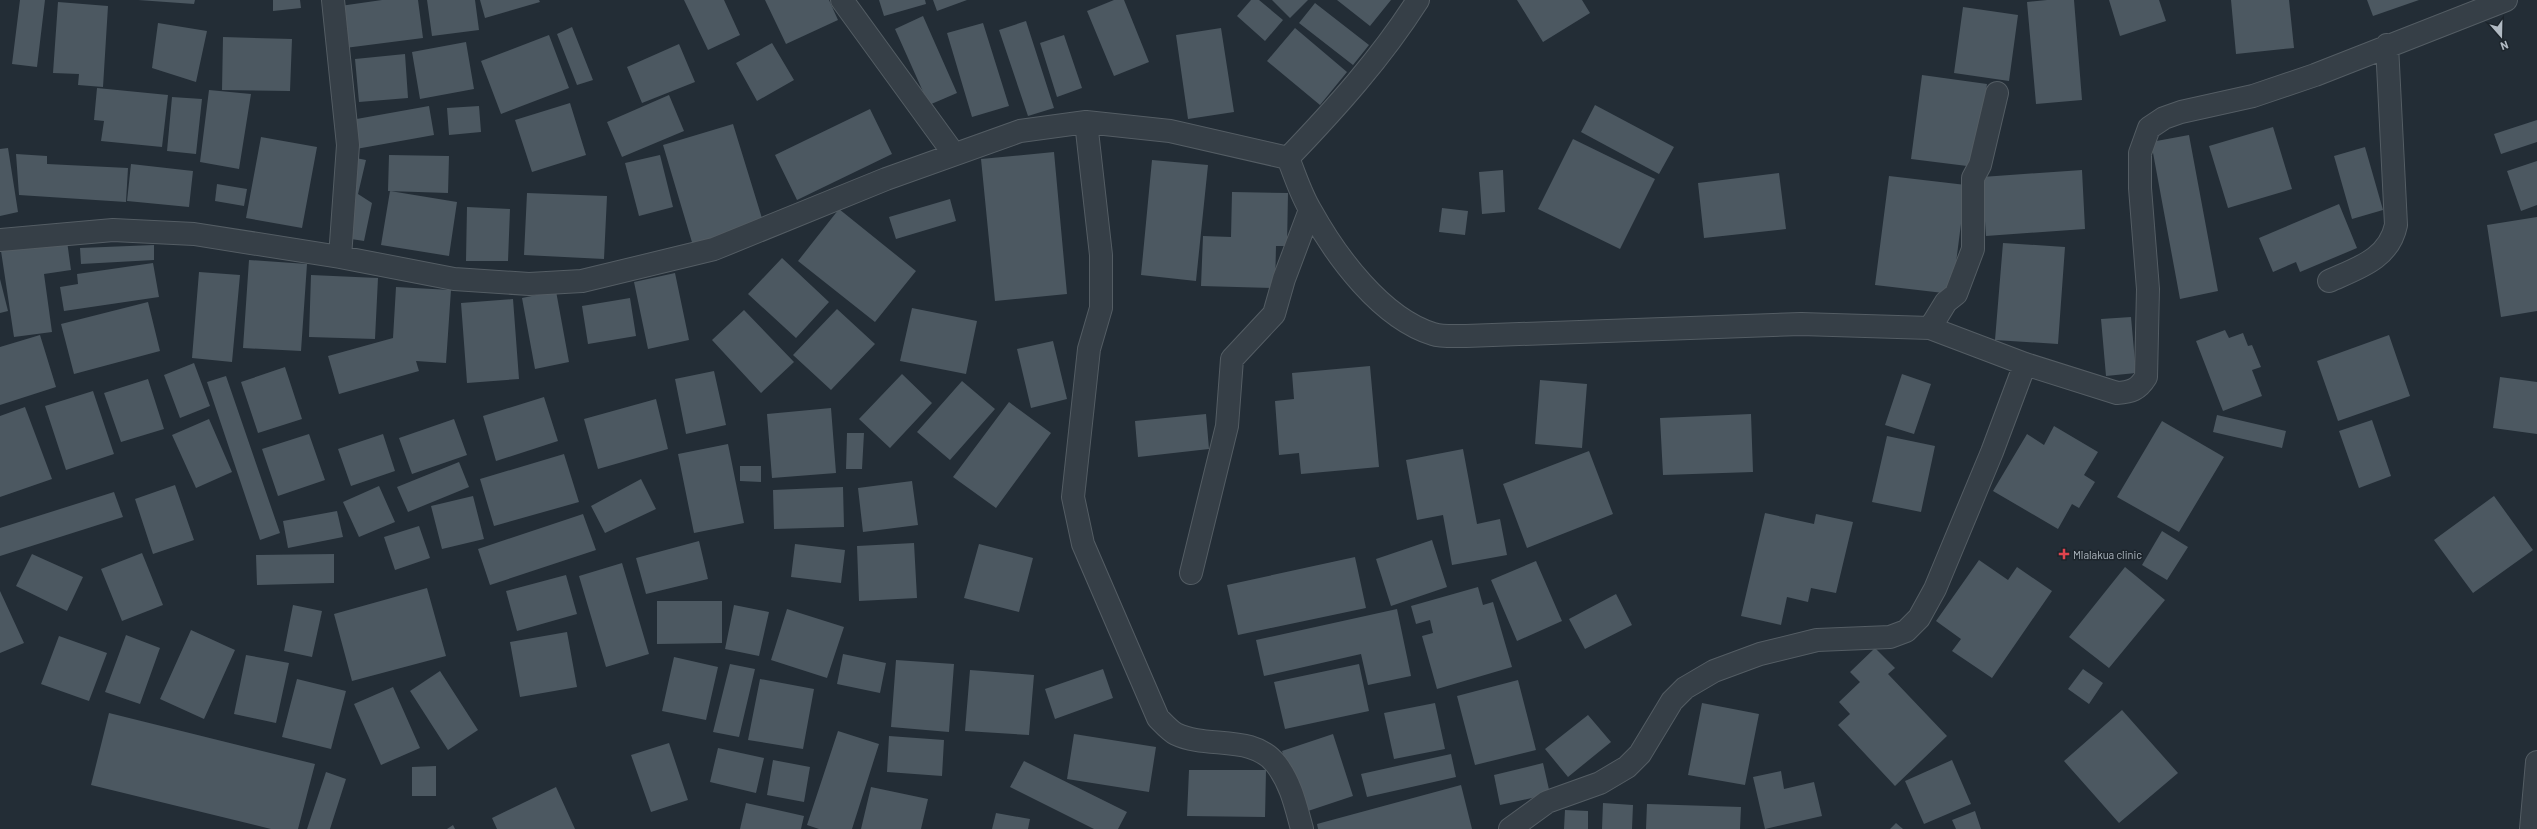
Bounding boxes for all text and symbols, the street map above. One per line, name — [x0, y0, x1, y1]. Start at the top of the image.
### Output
north arrow — [2481, 16, 2521, 56]
text: N — [2499, 39, 2510, 53]
marker: Mlalakua clinic — [2058, 548, 2070, 560]
place label: Mlalakua clinic — [2073, 548, 2142, 561]

